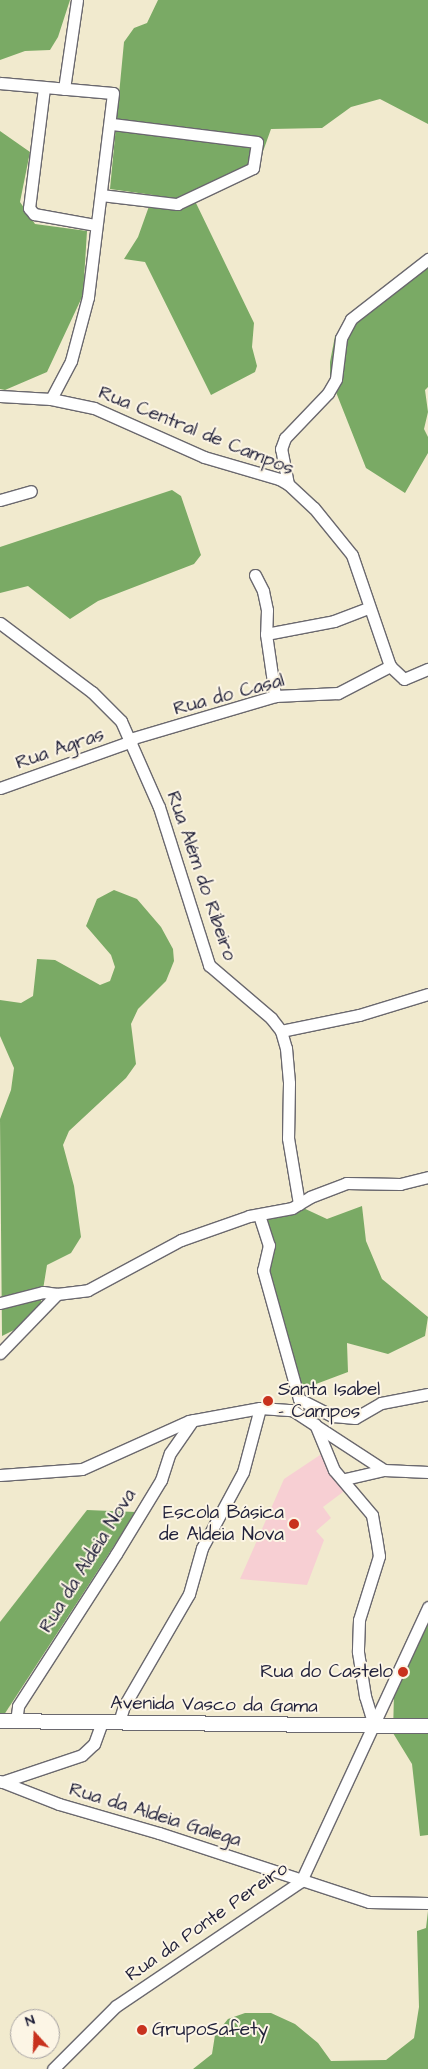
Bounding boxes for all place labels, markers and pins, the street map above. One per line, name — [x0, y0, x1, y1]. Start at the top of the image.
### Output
place label: Santa Isabel - Campos — [278, 1379, 380, 1423]
marker: Santa Isabel - Campos — [262, 1395, 274, 1407]
place label: Escola Básica de Aldeia Nova — [159, 1502, 284, 1546]
marker: Escola Básica de Aldeia Nova — [288, 1518, 300, 1530]
place label: Rua do Castelo — [260, 1661, 393, 1683]
marker: Rua do Castelo — [397, 1666, 409, 1678]
place label: GrupoSafety — [152, 2019, 268, 2041]
marker: GrupoSafety — [136, 2024, 148, 2036]

